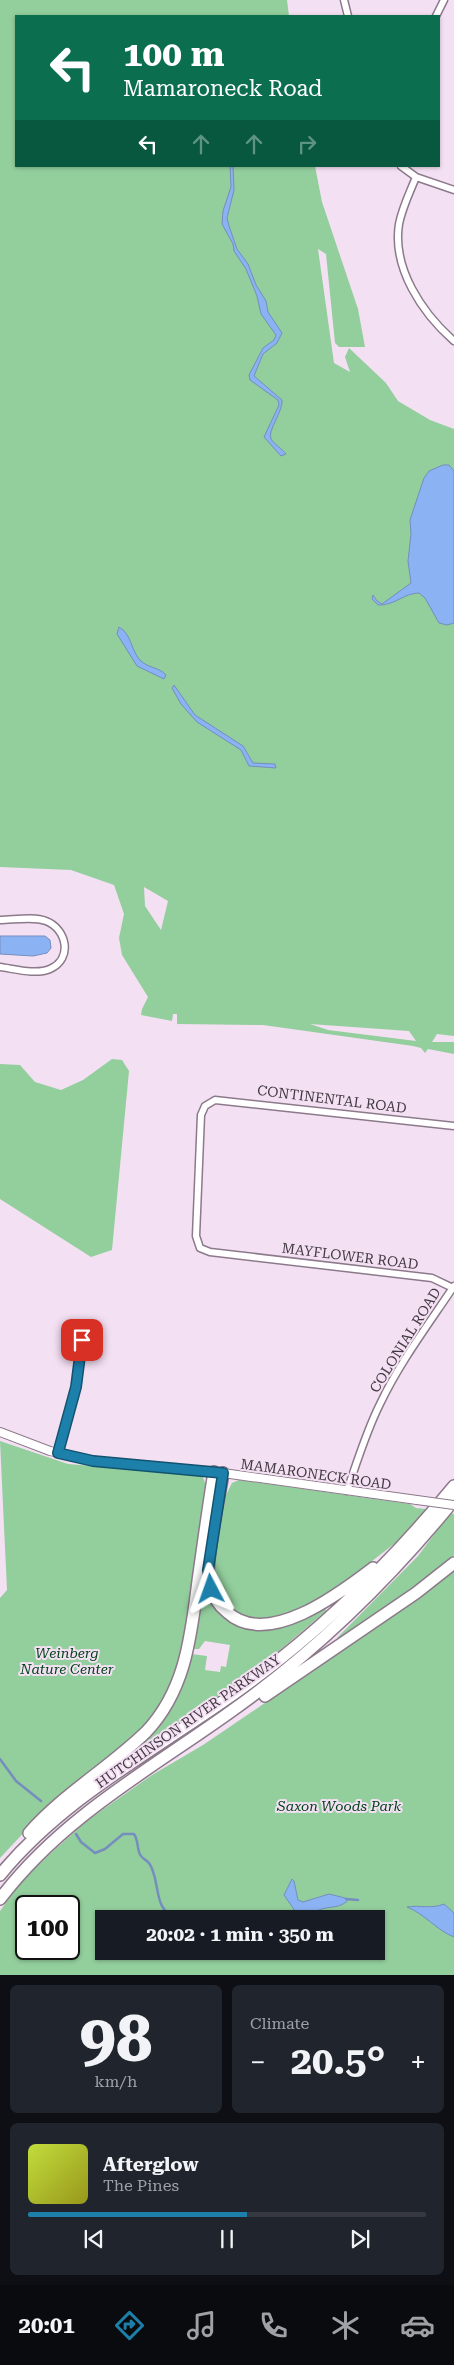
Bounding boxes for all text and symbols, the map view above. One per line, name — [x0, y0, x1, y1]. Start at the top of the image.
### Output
text: 100 m — [123, 34, 224, 75]
icon: left — [40, 35, 105, 100]
text: Mamaroneck Road — [123, 76, 322, 101]
icon: left — [134, 130, 162, 158]
icon: ahead — [187, 130, 215, 158]
icon: ahead — [240, 130, 268, 158]
icon: right — [293, 130, 321, 158]
street label: CONTINENTAL ROAD — [256, 1082, 408, 1116]
street label: MAYFLOWER ROAD — [281, 1240, 419, 1272]
street label: COLONIAL ROAD — [366, 1285, 444, 1395]
pin — [61, 1319, 103, 1361]
icon: arrive — [68, 1326, 96, 1354]
street label: MAMARONECK ROAD — [240, 1456, 393, 1493]
position arrow — [184, 1562, 236, 1614]
park label: Weinberg Nature Center — [19, 1645, 114, 1677]
street label: HUTCHINSON RIVER PARKWAY — [92, 1651, 284, 1791]
park label: Saxon Woods Park — [276, 1798, 401, 1814]
speed limit sign: 100 — [15, 1895, 80, 1960]
text: 20:02 · 1 min · 350 m — [146, 1923, 334, 1946]
text: 98 — [80, 2001, 152, 2077]
text: Climate — [250, 2014, 309, 2033]
text: 20.5° — [291, 2039, 385, 2083]
text: − — [250, 2046, 266, 2079]
text: + — [410, 2046, 426, 2079]
text: km/h — [95, 2072, 137, 2091]
text: Afterglow — [103, 2153, 199, 2176]
text: The Pines — [103, 2176, 179, 2195]
icon: previous — [80, 2225, 108, 2253]
icon: pause — [213, 2225, 241, 2253]
icon: next — [346, 2225, 374, 2253]
icon: directions — [112, 2308, 147, 2343]
icon: music — [184, 2308, 219, 2343]
icon: phone — [256, 2308, 291, 2343]
icon: climate — [328, 2308, 363, 2343]
icon: car — [400, 2308, 435, 2343]
text: 20:01 — [19, 2313, 75, 2338]

